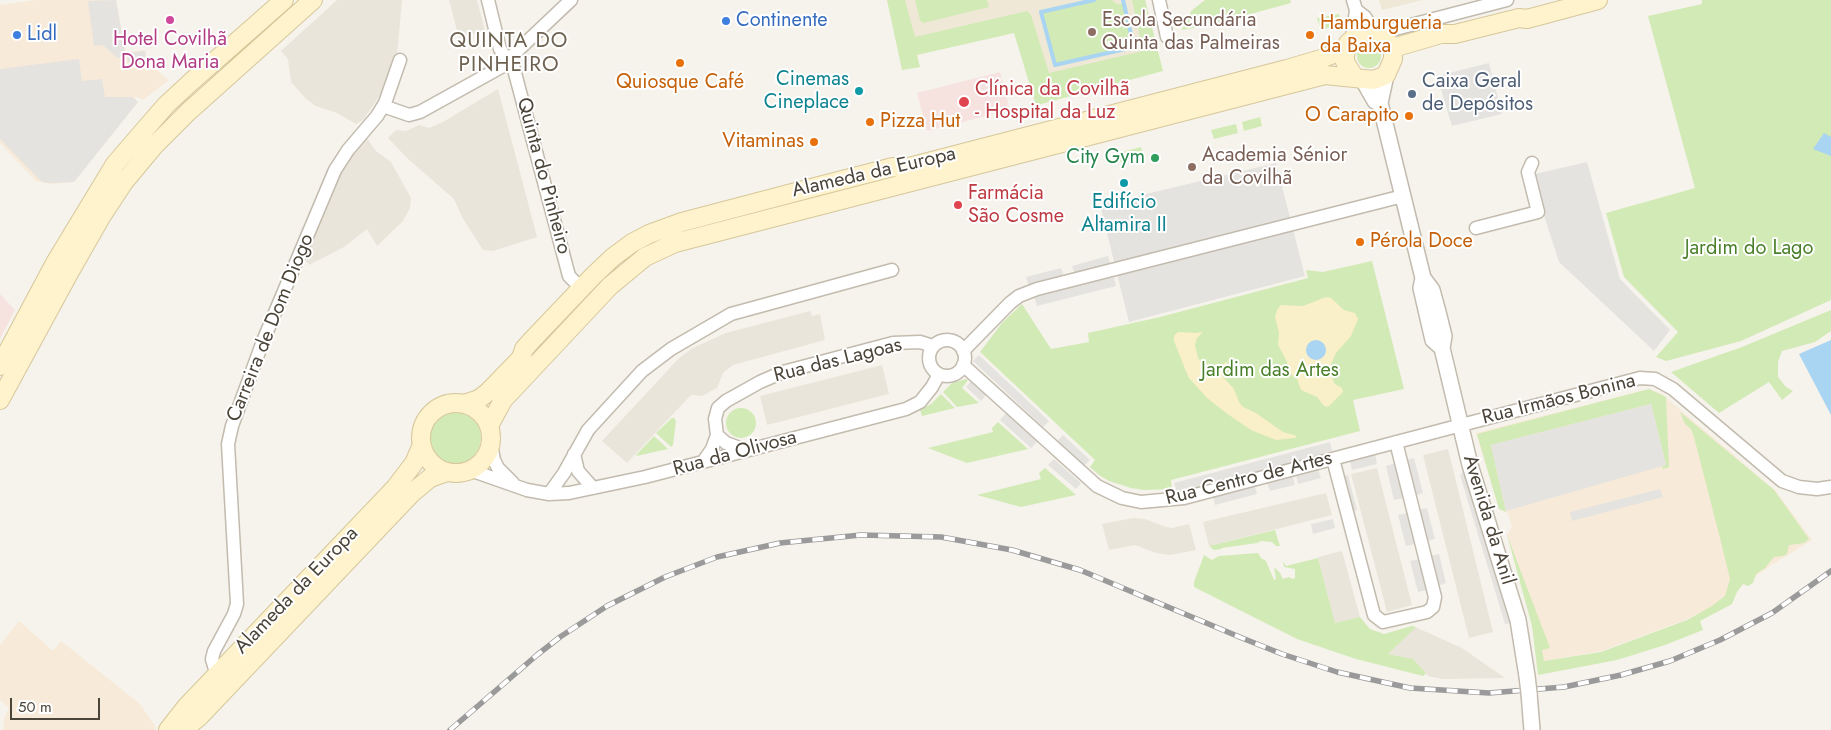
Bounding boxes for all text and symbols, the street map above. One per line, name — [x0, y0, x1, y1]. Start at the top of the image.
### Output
place label: Continente — [736, 9, 828, 33]
place label: Escola Secundária Quinta das Palmeiras — [1102, 9, 1280, 56]
place label: Hamburgueria da Baixa — [1320, 12, 1442, 59]
marker: Hotel Covilhã Dona Maria — [164, 14, 176, 26]
marker: Continente — [720, 15, 732, 27]
place label: Lidl — [27, 23, 57, 47]
marker: Escola Secundária Quinta das Palmeiras — [1086, 26, 1098, 38]
place label: Hotel Covilhã Dona Maria — [113, 28, 227, 75]
marker: Lidl — [11, 29, 23, 41]
district label: QUINTA DO PINHEIRO — [448, 29, 570, 79]
marker: Hamburgueria da Baixa — [1304, 29, 1316, 41]
marker: Quiosque Café — [674, 57, 686, 69]
place label: Cinemas Cineplace — [764, 68, 849, 115]
place label: Caixa Geral de Depósitos — [1422, 70, 1533, 117]
place label: Quiosque Café — [616, 71, 744, 95]
place label: Clínica da Covilhã - Hospital da Luz — [975, 78, 1130, 125]
marker: Cinemas Cineplace — [853, 85, 865, 97]
marker: Caixa Geral de Depósitos — [1406, 88, 1418, 100]
street label: Quinta do Pinheiro — [511, 95, 575, 257]
marker: Clínica da Covilhã - Hospital da Luz — [957, 95, 971, 109]
place label: O Carapito — [1305, 104, 1399, 128]
place label: Pizza Hut — [880, 110, 960, 134]
marker: O Carapito — [1403, 110, 1415, 122]
marker: Pizza Hut — [864, 116, 876, 128]
place label: Vitaminas — [722, 130, 804, 154]
marker: Vitaminas — [808, 136, 820, 148]
street label: Alameda da Europa — [790, 142, 958, 204]
place label: Academia Sénior da Covilhã — [1202, 144, 1347, 191]
place label: City Gym — [1066, 146, 1145, 170]
marker: City Gym — [1149, 152, 1161, 164]
marker: Academia Sénior da Covilhã — [1186, 161, 1198, 173]
marker: Edifício Altamira II — [1118, 177, 1130, 189]
place label: Farmácia São Cosme — [968, 182, 1064, 229]
place label: Edifício Altamira II — [1081, 191, 1167, 238]
marker: Farmácia São Cosme — [952, 199, 964, 211]
place label: Pérola Doce — [1370, 230, 1473, 254]
street label: Carreira de Dom Diogo — [222, 231, 320, 425]
marker: Pérola Doce — [1354, 236, 1366, 248]
park label: Jardim do Lago — [1685, 237, 1813, 261]
street label: Rua das Lagoas — [772, 334, 904, 388]
park label: Jardim das Artes — [1201, 359, 1339, 383]
street label: Rua Irmãos Bonina — [1480, 369, 1638, 431]
street label: Rua da Olivosa — [671, 426, 799, 482]
street label: Rua Centro de Artes — [1163, 447, 1335, 511]
street label: Avenida da Anil — [1457, 452, 1519, 588]
street label: Alameda da Europa — [230, 522, 364, 660]
scale bar — [12, 688, 102, 720]
text: 50 m — [18, 696, 52, 718]

